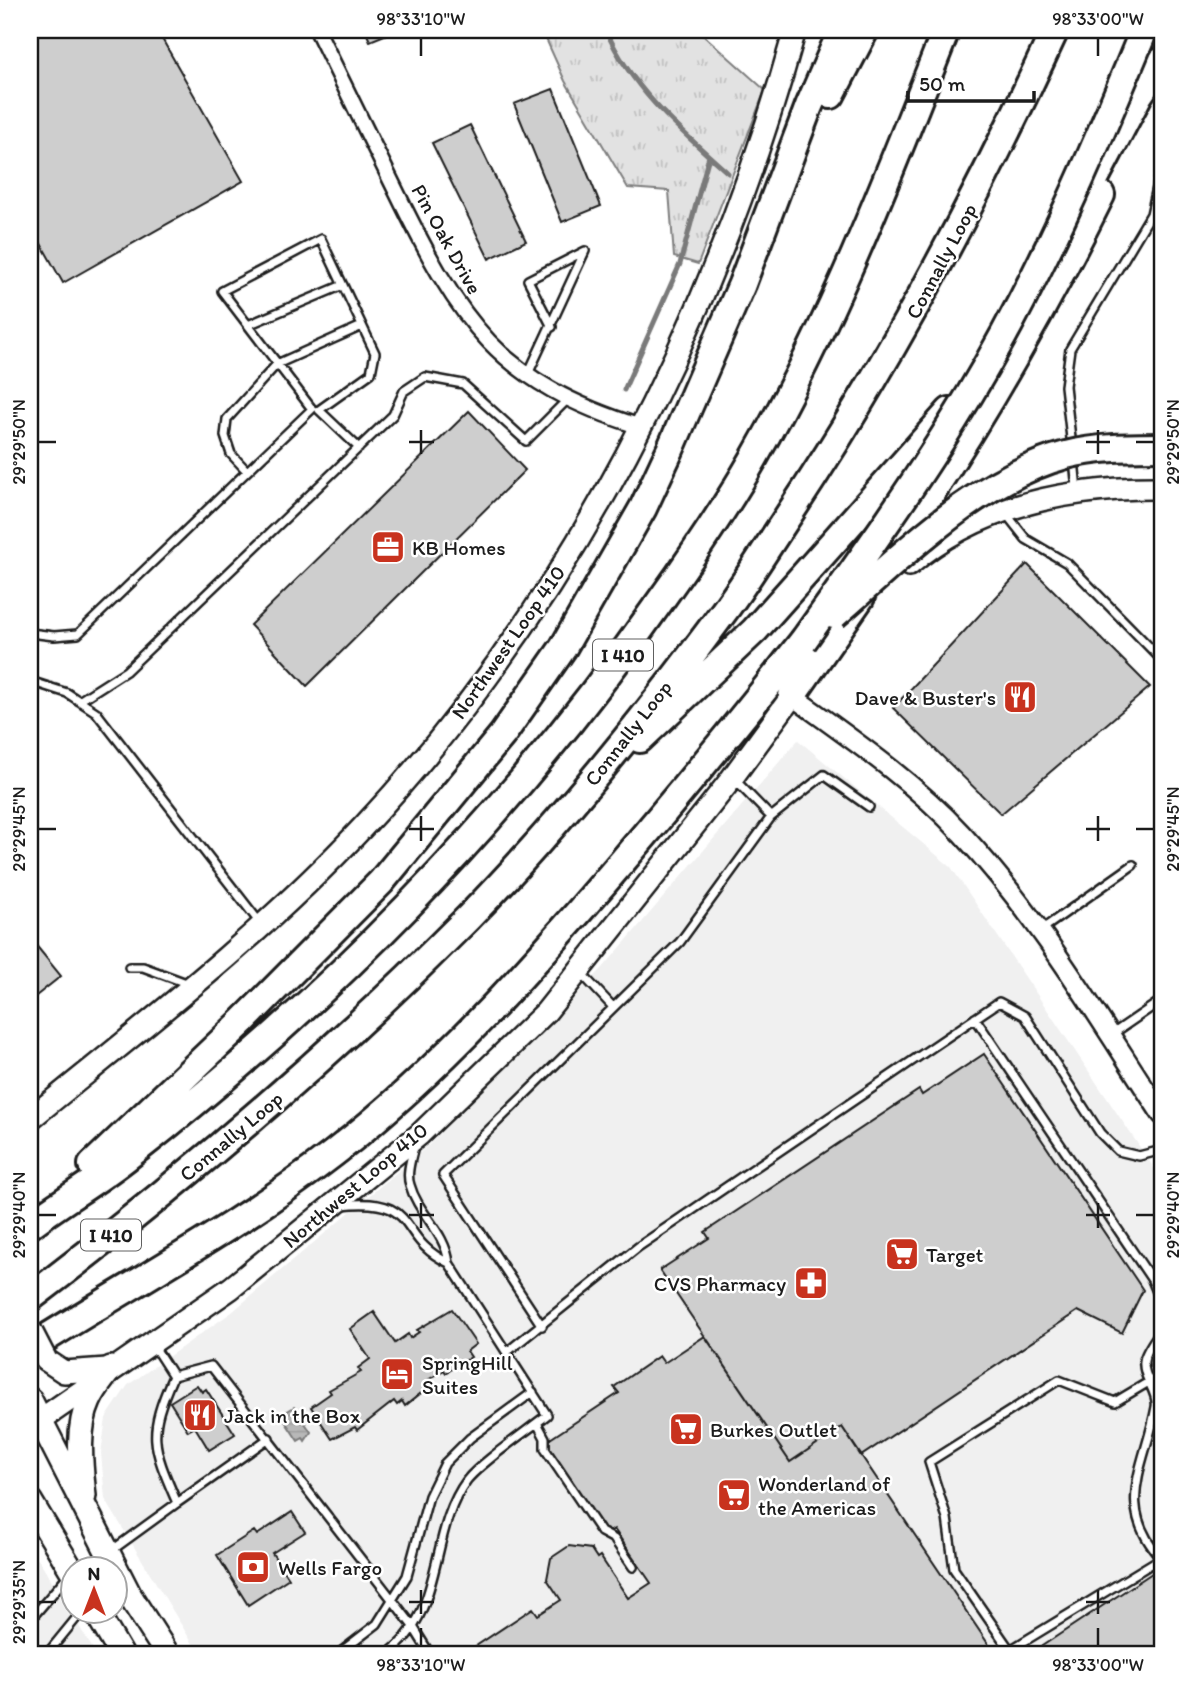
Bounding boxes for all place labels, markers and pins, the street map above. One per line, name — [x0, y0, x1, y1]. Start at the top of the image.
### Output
office icon: KB Homes — [369, 528, 407, 566]
place label: KB Homes — [412, 535, 506, 560]
restaurant icon: Dave & Buster's — [1001, 678, 1039, 716]
place label: Dave & Buster's — [854, 685, 996, 710]
supermarket icon: Target — [883, 1235, 921, 1273]
place label: Target — [926, 1242, 984, 1267]
pharmacy icon: CVS Pharmacy — [792, 1264, 830, 1302]
place label: CVS Pharmacy — [654, 1271, 786, 1296]
place label: SpringHill Suites — [422, 1350, 513, 1399]
hotel icon: SpringHill Suites — [378, 1355, 416, 1393]
restaurant icon: Jack in the Box — [181, 1396, 219, 1434]
place label: Jack in the Box — [224, 1403, 361, 1428]
supermarket icon: Burkes Outlet — [667, 1410, 705, 1448]
place label: Burkes Outlet — [710, 1417, 837, 1442]
place label: Wonderland of the Americas — [758, 1471, 890, 1520]
supermarket icon: Wonderland of the Americas — [715, 1476, 753, 1514]
bank icon: Wells Fargo — [234, 1548, 272, 1586]
place label: Wells Fargo — [278, 1555, 382, 1580]

